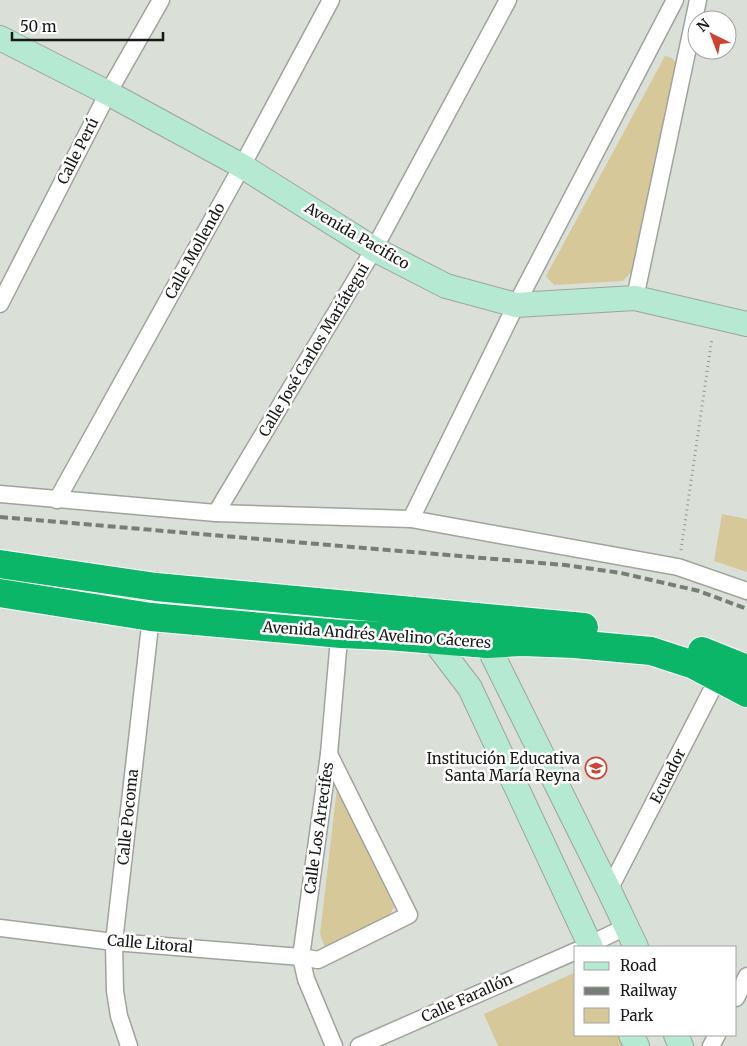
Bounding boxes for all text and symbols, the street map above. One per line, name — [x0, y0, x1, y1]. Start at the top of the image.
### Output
scale bar — [12, 10, 164, 42]
north arrow — [687, 10, 737, 60]
text: N — [693, 15, 713, 36]
text: 50 m — [20, 17, 57, 36]
street label: Calle Perú — [53, 114, 102, 187]
street label: Avenida Pacifico — [301, 197, 413, 273]
street label: Calle Mollendo — [160, 199, 229, 302]
street label: Calle José Carlos Mariátegui — [254, 259, 373, 440]
street label: Avenida Andrés Avelino Cáceres — [261, 617, 492, 652]
street label: Ecuador — [646, 745, 690, 806]
place label: Institución Educativa Santa María Reyna — [426, 749, 580, 785]
school or university icon: Institución Educativa Santa María Reyna — [584, 756, 608, 780]
street label: Calle Los Arrecifes — [300, 761, 337, 895]
street label: Calle Pocoma — [113, 768, 142, 866]
street label: Calle Litoral — [106, 930, 194, 957]
legend — [574, 946, 737, 1036]
text: Road — [620, 956, 656, 975]
street label: Calle Farallón — [418, 969, 515, 1026]
text: Railway — [620, 981, 677, 1000]
text: Park — [620, 1006, 654, 1025]

